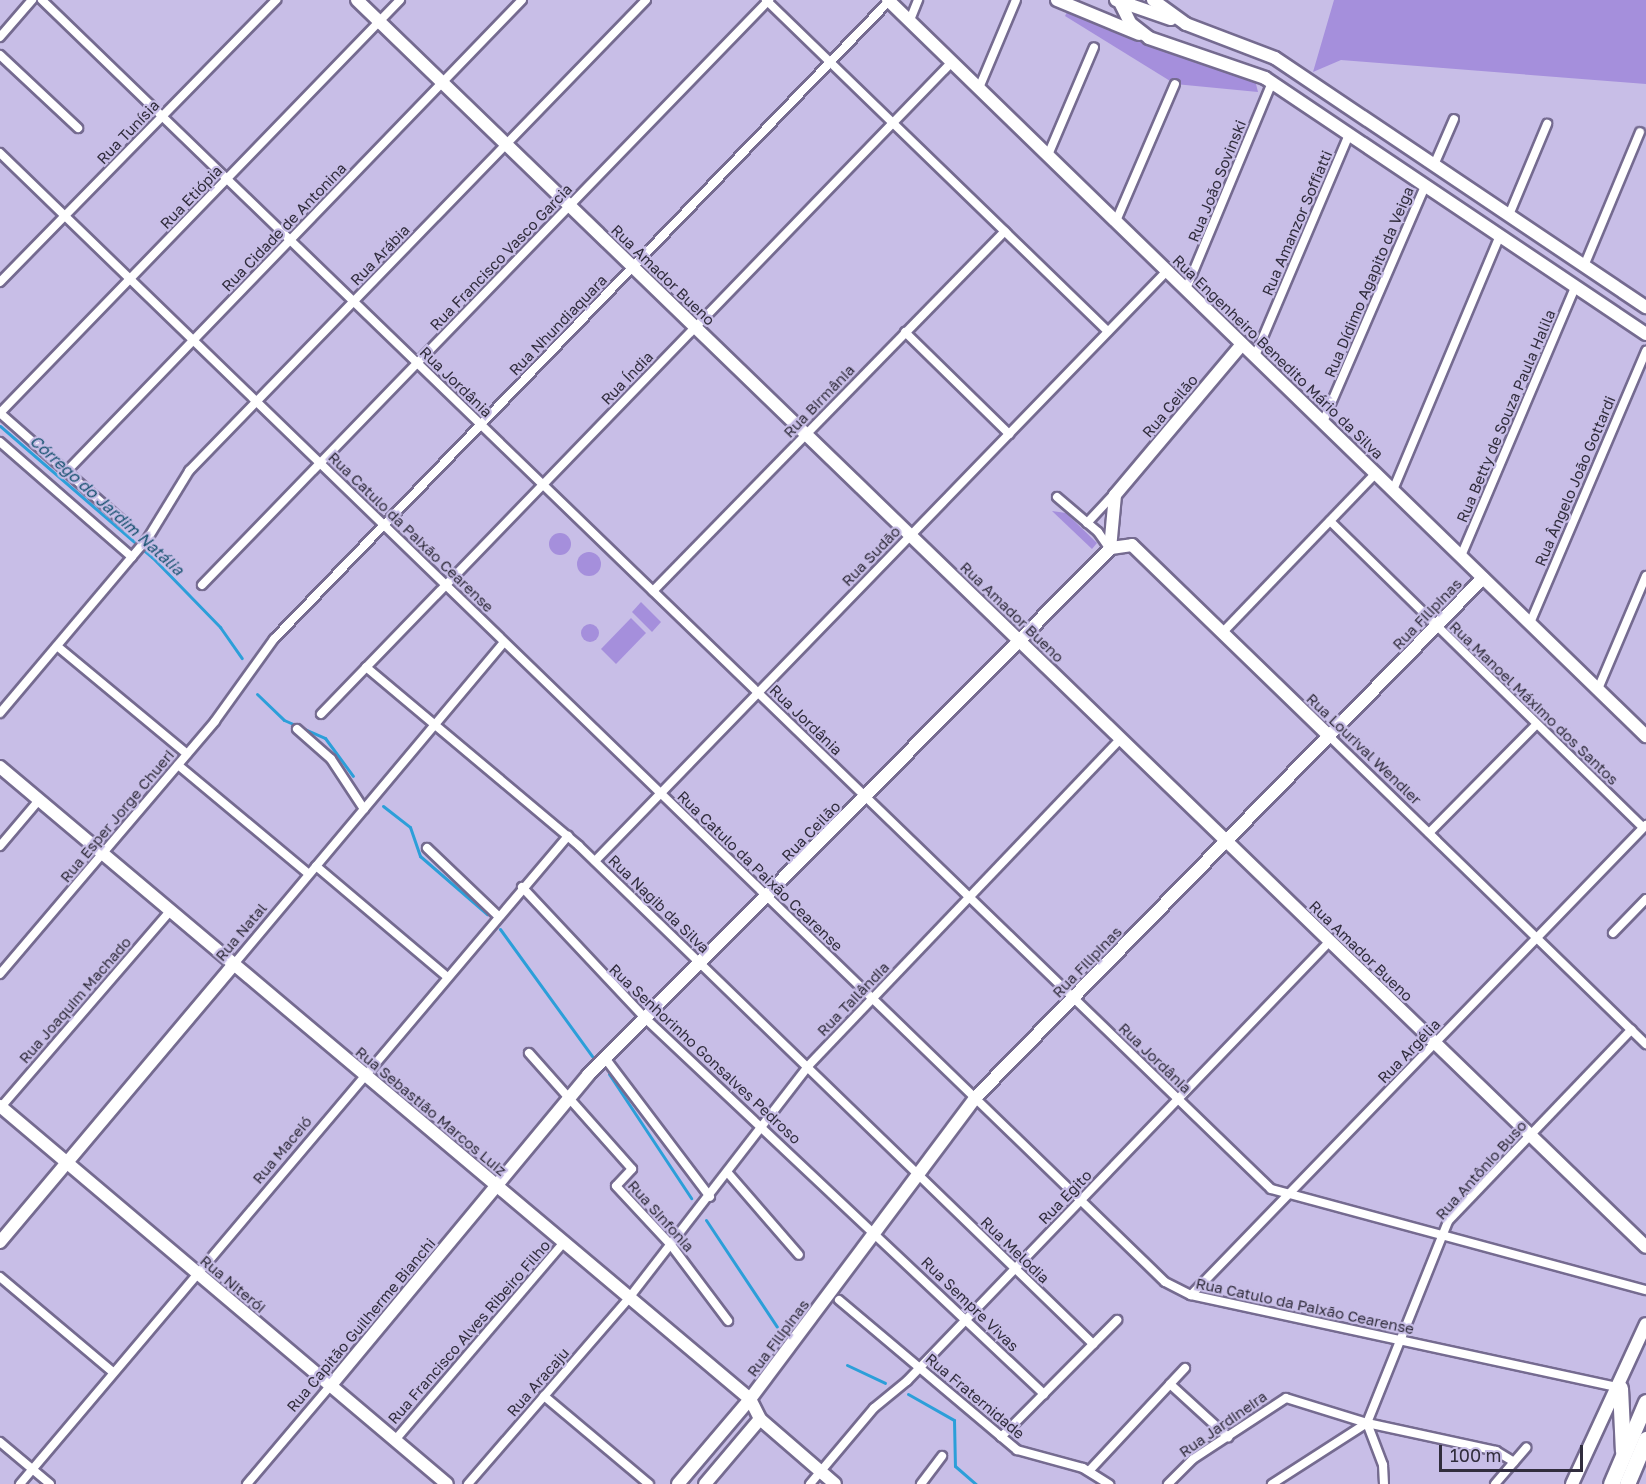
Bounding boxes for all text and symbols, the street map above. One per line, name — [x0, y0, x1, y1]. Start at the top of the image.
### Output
street label: Rua Tunísia — [93, 96, 163, 168]
street label: Rua João Sovinski — [1184, 117, 1250, 245]
street label: Rua Amanzor Soffiatti — [1258, 148, 1336, 298]
street label: Rua Cidade de Antonina — [218, 159, 350, 295]
street label: Rua Etiópia — [156, 162, 226, 232]
street label: Rua Francisco Vasco Garcia — [426, 180, 576, 334]
street label: Rua Dídimo Agapito da Veiga — [1321, 184, 1417, 380]
street label: Rua Arábia — [347, 221, 413, 289]
street label: Rua Amador Bueno — [608, 221, 718, 329]
street label: Rua Engenheiro Benedito Mário da Silva — [1169, 251, 1387, 463]
street label: Rua Nhundiaquara — [505, 271, 611, 379]
street label: Rua Betty de Souza Paula Halila — [1453, 307, 1559, 525]
street label: Rua Jordânia — [416, 343, 496, 421]
street label: Rua Índia — [597, 348, 657, 408]
street label: Rua Birmânia — [780, 361, 858, 441]
street label: Rua Ceilão — [1139, 371, 1201, 441]
street label: Rua Ângelo João Gottardi — [1531, 393, 1619, 569]
water label: Córrego do Jardim Natália — [26, 431, 188, 579]
street label: Rua Catulo da Paixão Cearense — [325, 448, 497, 616]
street label: Rua Sudão — [838, 522, 904, 590]
street label: Rua Amador Bueno — [957, 558, 1067, 666]
street label: Rua Filipinas — [1389, 575, 1465, 653]
street label: Rua Manoel Máximo dos Santos — [1446, 617, 1622, 789]
street label: Rua Jordânia — [766, 681, 846, 759]
street label: Rua Lourival Wendler — [1303, 689, 1425, 809]
street label: Rua Esper Jorge Chueri — [56, 746, 178, 886]
street label: Rua Catulo da Paixão Cearense — [674, 787, 846, 955]
street label: Rua Ceilão — [778, 797, 844, 865]
street label: Rua Nagib da Silva — [605, 851, 713, 957]
street label: Rua Amador Bueno — [1306, 897, 1416, 1005]
street label: Rua Natal — [212, 899, 270, 965]
street label: Rua Filipinas — [1049, 923, 1125, 1001]
street label: Rua Joaquim Machado — [15, 933, 135, 1067]
street label: Rua Tailândia — [813, 958, 893, 1040]
street label: Rua Senhorinho Gonsalves Pedroso — [605, 960, 805, 1148]
street label: Rua Argélia — [1374, 1015, 1444, 1087]
street label: Rua Jordânia — [1115, 1019, 1195, 1097]
street label: Rua Sebastião Marcos Luiz — [352, 1043, 510, 1179]
street label: Rua Maceió — [249, 1113, 315, 1187]
street label: Rua Antônio Buso — [1432, 1117, 1530, 1223]
street label: Rua Egito — [1035, 1166, 1095, 1228]
street label: Rua Sinfonia — [624, 1177, 698, 1255]
street label: Rua Melodia — [977, 1213, 1053, 1287]
street label: Rua Capitão Guilherme Bianchi — [283, 1234, 439, 1416]
street label: Rua Francisco Alves Ribeiro Filho — [384, 1236, 554, 1428]
street label: Rua Niterói — [197, 1251, 269, 1317]
street label: Rua Sempre Vivas — [917, 1253, 1023, 1355]
street label: Rua Catulo da Paixão Cearense — [1194, 1274, 1416, 1338]
street label: Rua Filipinas — [743, 1296, 813, 1380]
street label: Rua Aracaju — [503, 1344, 573, 1420]
street label: Rua Fraternidade — [922, 1349, 1028, 1443]
street label: Rua Jardineira — [1176, 1387, 1270, 1461]
scale bar — [1442, 1433, 1586, 1471]
text: 100 m — [1450, 1444, 1501, 1466]

